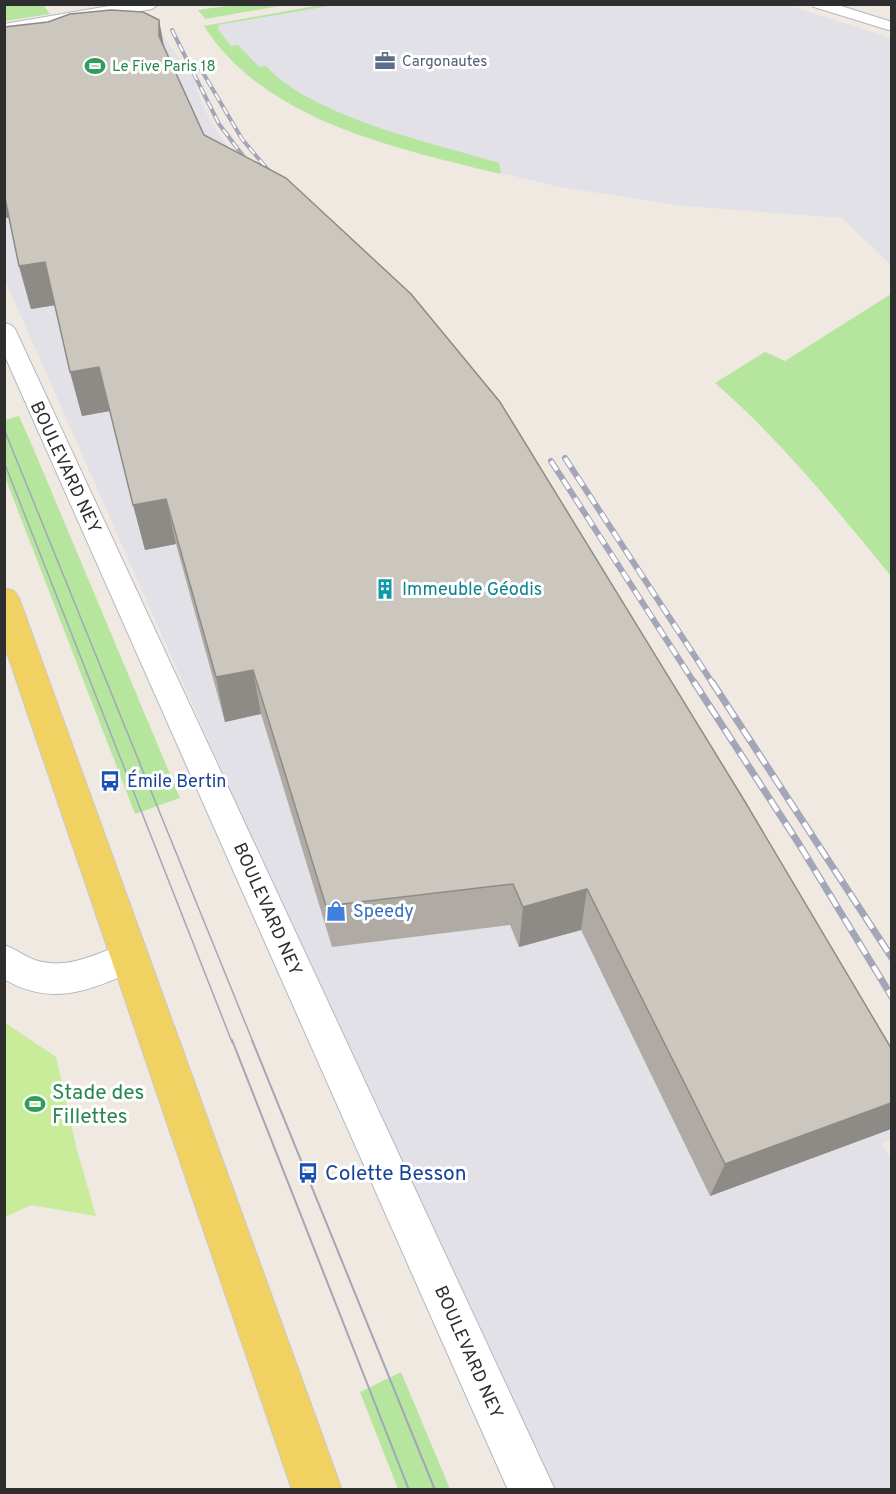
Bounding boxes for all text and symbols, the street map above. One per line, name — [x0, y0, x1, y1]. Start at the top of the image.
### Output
office icon: Cargonautes — [373, 49, 397, 73]
place label: Cargonautes — [402, 53, 487, 72]
sports icon: Le Five Paris 18 — [83, 54, 107, 78]
place label: Le Five Paris 18 — [112, 58, 216, 77]
street label: BOULEVARD NEY — [24, 398, 105, 537]
building icon: Immeuble Géodis — [373, 577, 397, 601]
place label: Immeuble Géodis — [402, 579, 542, 602]
bus stop icon: Émile Bertin — [98, 769, 122, 793]
place label: Émile Bertin — [127, 769, 226, 794]
street label: BOULEVARD NEY — [227, 840, 306, 980]
shop icon: Speedy — [324, 899, 348, 923]
place label: Speedy — [353, 901, 414, 924]
place label: Stade des Fillettes — [52, 1080, 144, 1131]
sports icon: Stade des Fillettes — [23, 1092, 47, 1116]
bus stop icon: Colette Besson — [296, 1161, 320, 1185]
place label: Colette Besson — [325, 1161, 467, 1188]
street label: BOULEVARD NEY — [428, 1283, 507, 1423]

